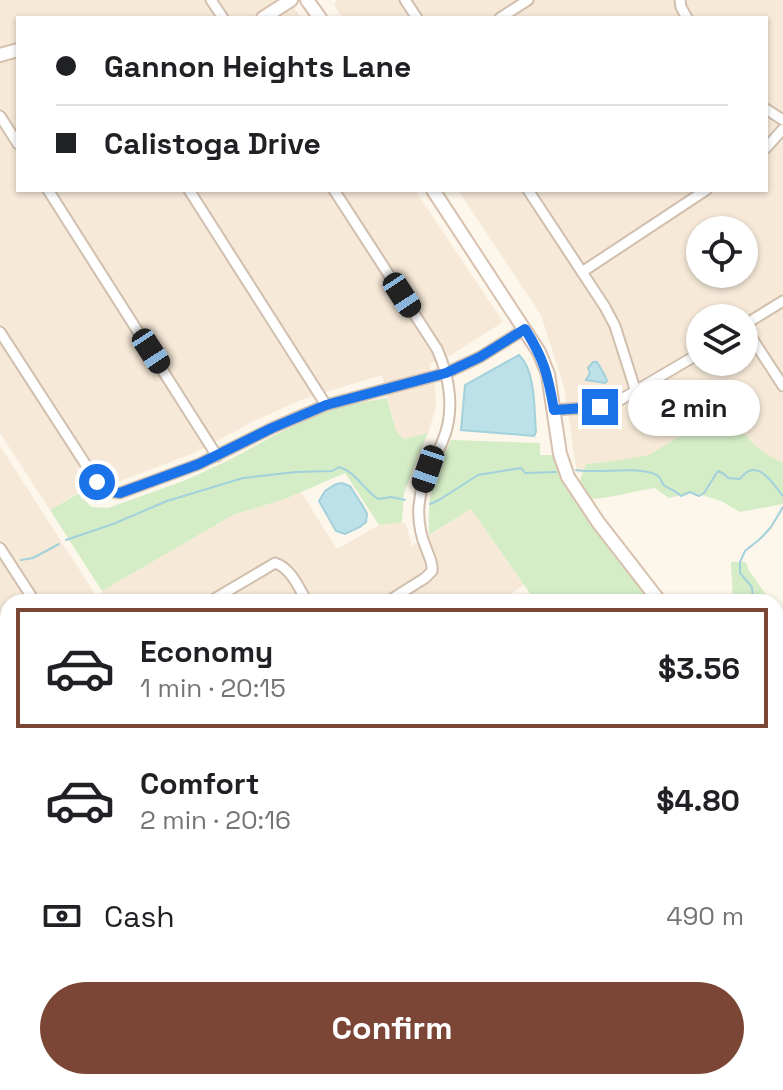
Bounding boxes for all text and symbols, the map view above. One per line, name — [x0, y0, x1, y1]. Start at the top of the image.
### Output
text: Gannon Heights Lane — [104, 47, 411, 86]
text: Calistoga Drive — [104, 124, 321, 163]
map controls — [686, 216, 758, 376]
button: locate — [686, 216, 758, 288]
car — [379, 268, 425, 322]
button: layers — [686, 304, 758, 376]
car — [128, 324, 174, 378]
callout: 2 min — [628, 379, 760, 435]
route end — [582, 389, 618, 425]
text: 2 min — [660, 391, 728, 425]
car — [409, 442, 447, 496]
route start — [79, 464, 115, 500]
icon: car — [44, 632, 116, 704]
text: Economy — [140, 632, 273, 671]
text: $3.56 — [658, 649, 740, 688]
text: 1 min · 20:15 — [140, 671, 286, 705]
icon: car — [44, 764, 116, 836]
text: Comfort — [140, 764, 259, 803]
text: $4.80 — [656, 781, 740, 820]
text: 2 min · 20:16 — [140, 803, 291, 837]
icon: cash — [40, 894, 84, 938]
text: Cash — [104, 897, 175, 936]
text: 490 m — [666, 899, 744, 933]
button: Confirm — [40, 982, 744, 1074]

